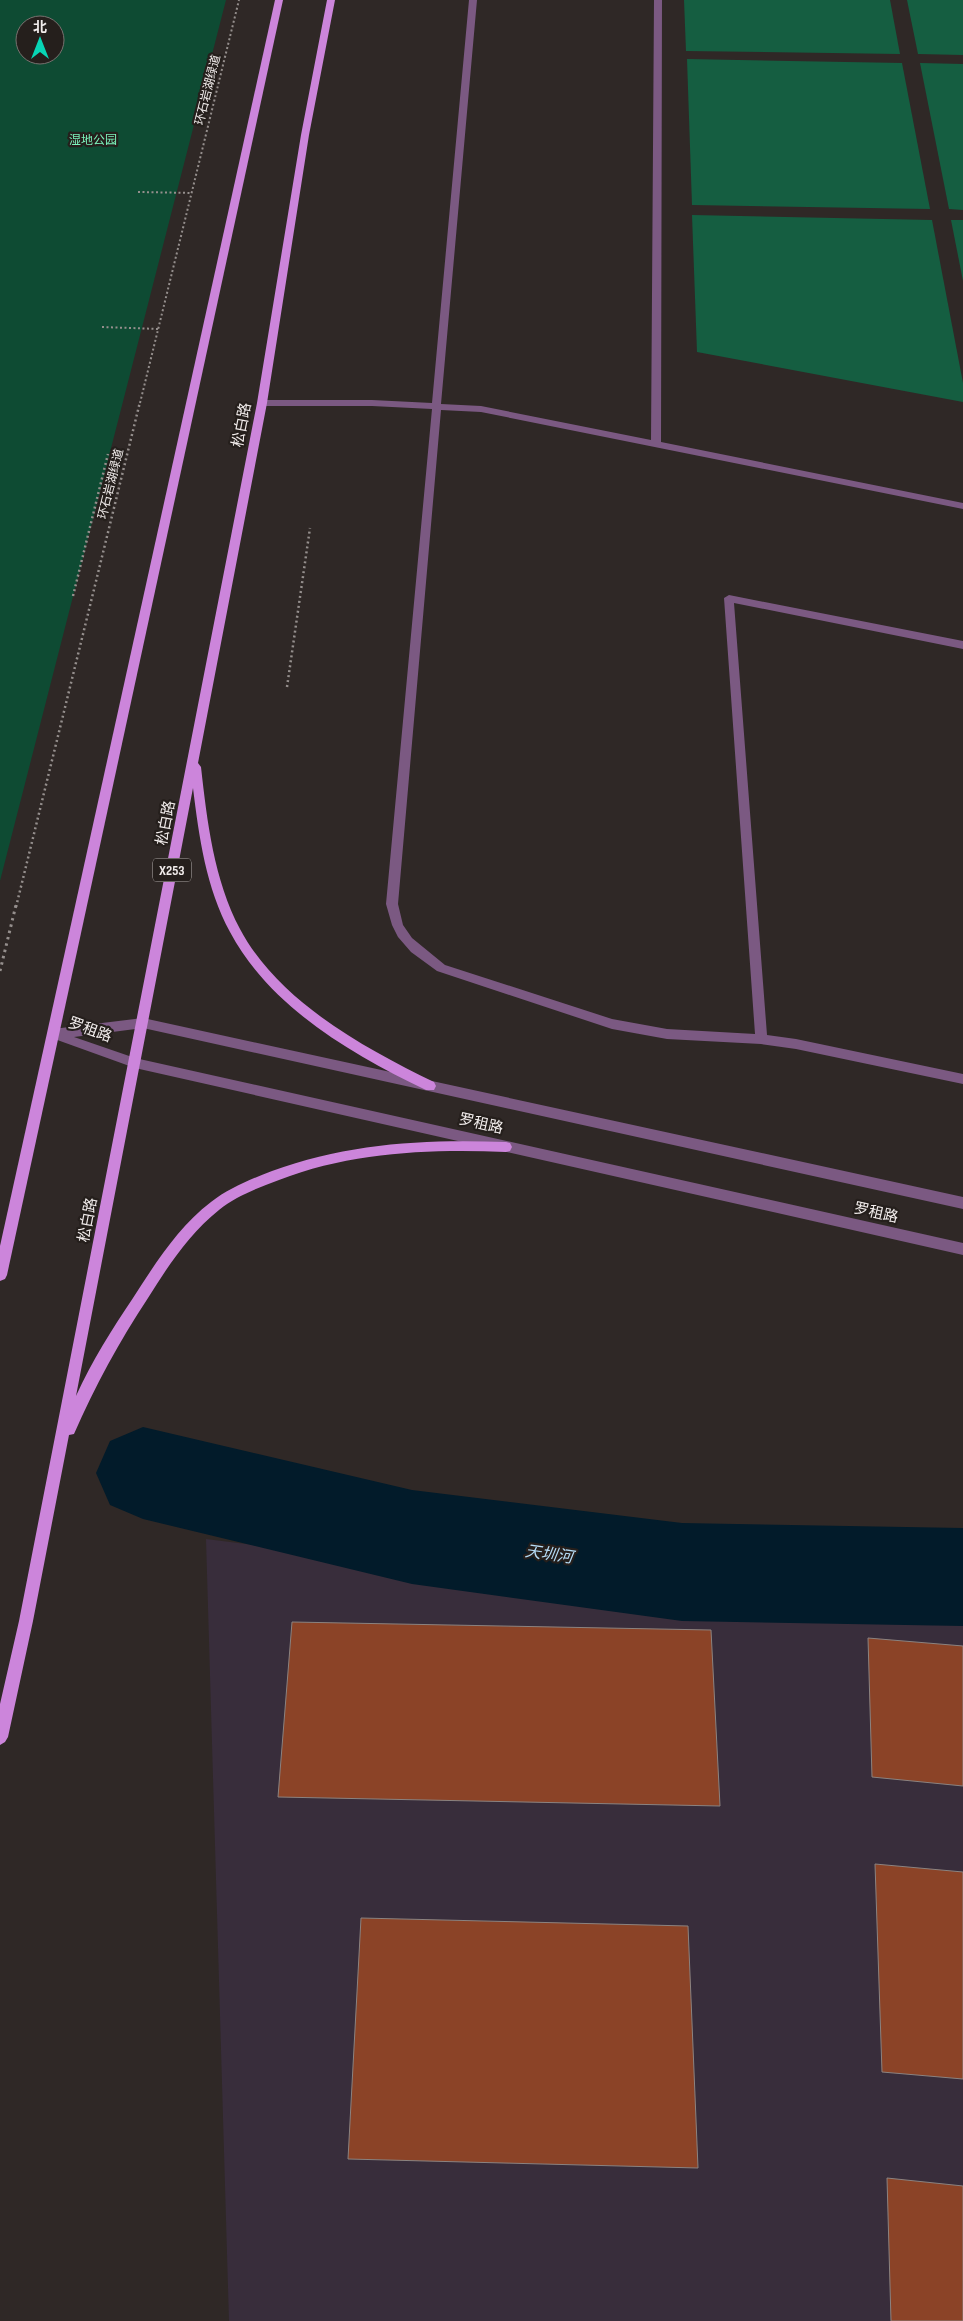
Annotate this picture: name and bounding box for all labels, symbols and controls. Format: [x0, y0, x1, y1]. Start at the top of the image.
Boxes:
north arrow [15, 15, 65, 65]
text: 北 [33, 19, 47, 36]
street label: 环石岩湖绿道 [192, 53, 224, 127]
park label: 湿地公园 [69, 133, 117, 148]
street label: 松白路 [228, 401, 256, 449]
street label: 环石岩湖绿道 [95, 447, 127, 521]
street label: 松白路 [152, 799, 180, 847]
road number: X253 [153, 858, 191, 882]
street label: 罗租路 [66, 1013, 114, 1047]
street label: 罗租路 [457, 1110, 505, 1138]
street label: 松白路 [74, 1196, 102, 1244]
street label: 罗租路 [852, 1199, 900, 1227]
water label: 天圳河 [524, 1542, 577, 1568]

